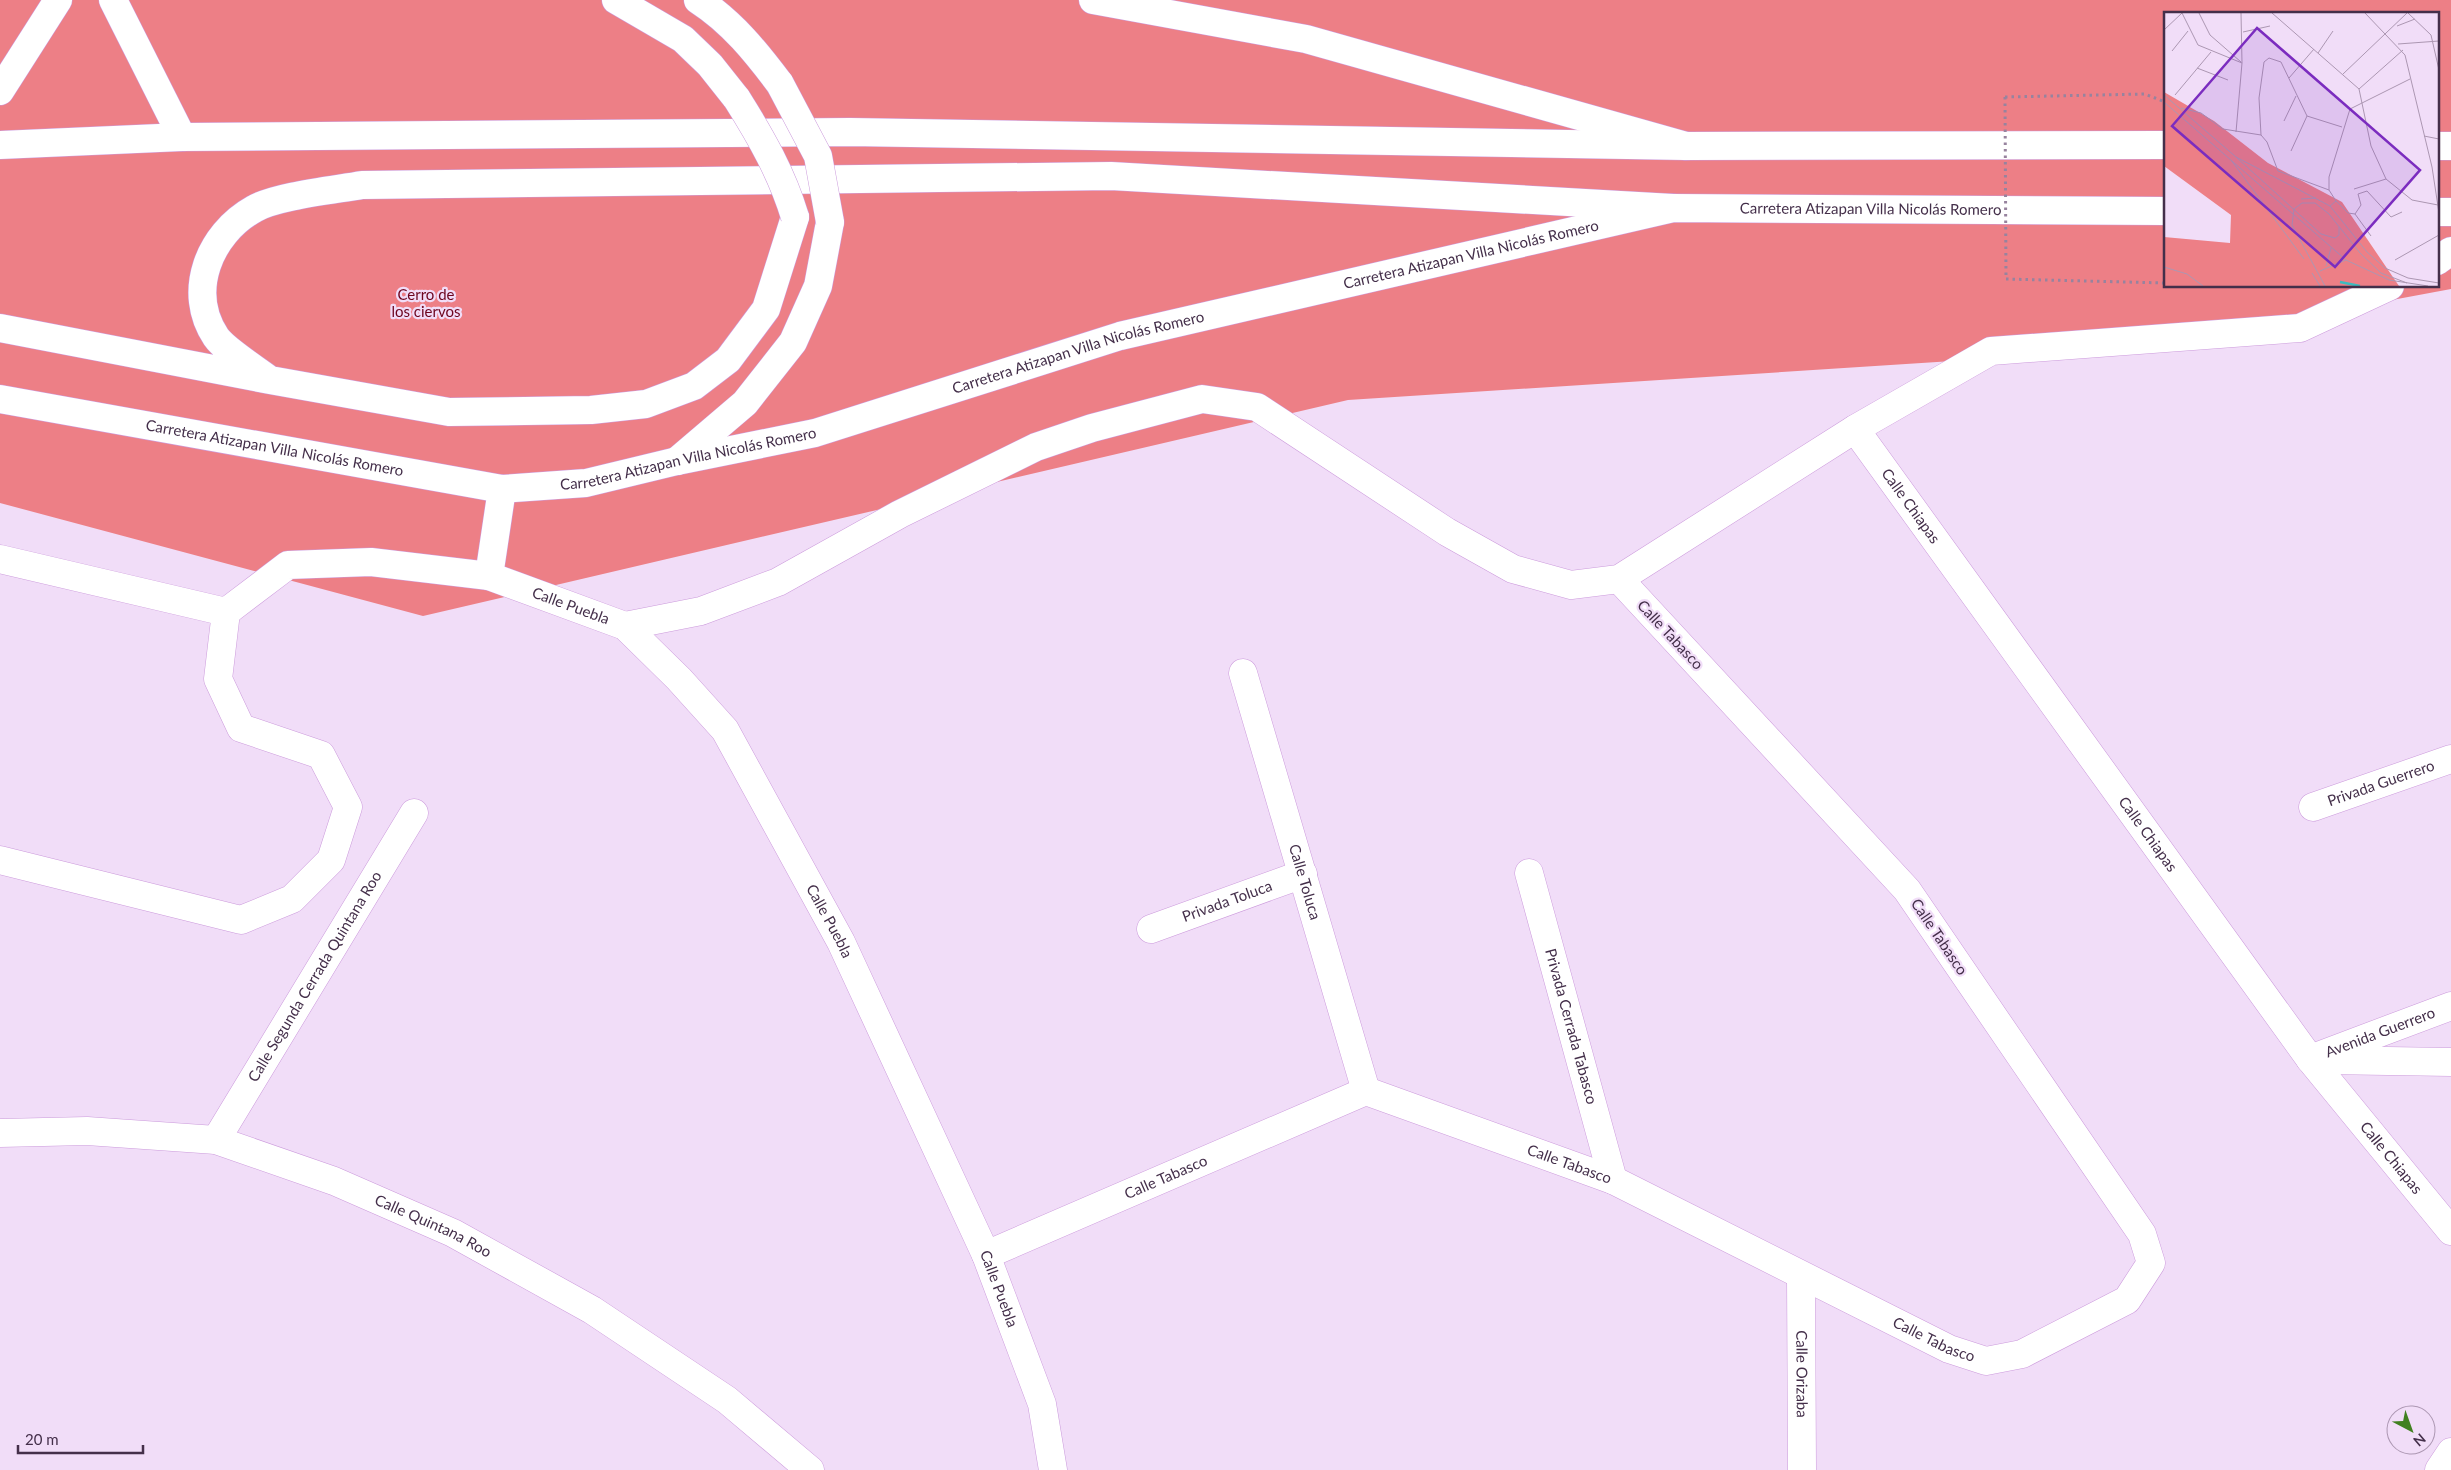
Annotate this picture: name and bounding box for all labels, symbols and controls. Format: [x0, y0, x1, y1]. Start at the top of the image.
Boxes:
inset map [2164, 12, 2438, 288]
street label: Carretera Atizapan Villa Nicolás Romero [1740, 198, 2002, 218]
street label: Carretera Atizapan Villa Nicolás Romero [1341, 216, 1600, 292]
park label: Cerro de los ciervos [391, 285, 461, 320]
street label: Carretera Atizapan Villa Nicolás Romero [950, 307, 1206, 397]
street label: Carretera Atizapan Villa Nicolás Romero [144, 415, 405, 479]
street label: Carretera Atizapan Villa Nicolás Romero [559, 423, 818, 493]
street label: Calle Chiapas [1878, 464, 1945, 546]
street label: Calle Puebla [530, 583, 612, 628]
street label: Calle Tabasco [1634, 596, 1707, 673]
street label: Privada Guerrero [2325, 755, 2437, 809]
street label: Calle Chiapas [2115, 793, 2182, 875]
street label: Calle Toluca [1286, 842, 1325, 922]
street label: Calle Segunda Cerrada Quintana Roo [243, 867, 385, 1085]
street label: Privada Toluca [1179, 876, 1274, 925]
street label: Calle Puebla [803, 881, 857, 960]
street label: Calle Tabasco [1908, 895, 1972, 978]
street label: Privada Cerrada Tabasco [1542, 946, 1602, 1106]
street label: Avenida Guerrero [2322, 1003, 2437, 1061]
street label: Calle Chiapas [2357, 1117, 2427, 1197]
street label: Calle Tabasco [1525, 1140, 1614, 1187]
street label: Calle Tabasco [1121, 1151, 1210, 1202]
street label: Calle Quintana Roo [372, 1190, 495, 1261]
street label: Calle Puebla [977, 1247, 1022, 1330]
street label: Calle Tabasco [1890, 1312, 1977, 1365]
street label: Calle Orizaba [1793, 1330, 1812, 1418]
north arrow [2386, 1405, 2436, 1455]
scale bar [18, 1422, 142, 1454]
text: 20 m [25, 1430, 59, 1448]
text: N [2410, 1430, 2430, 1450]

